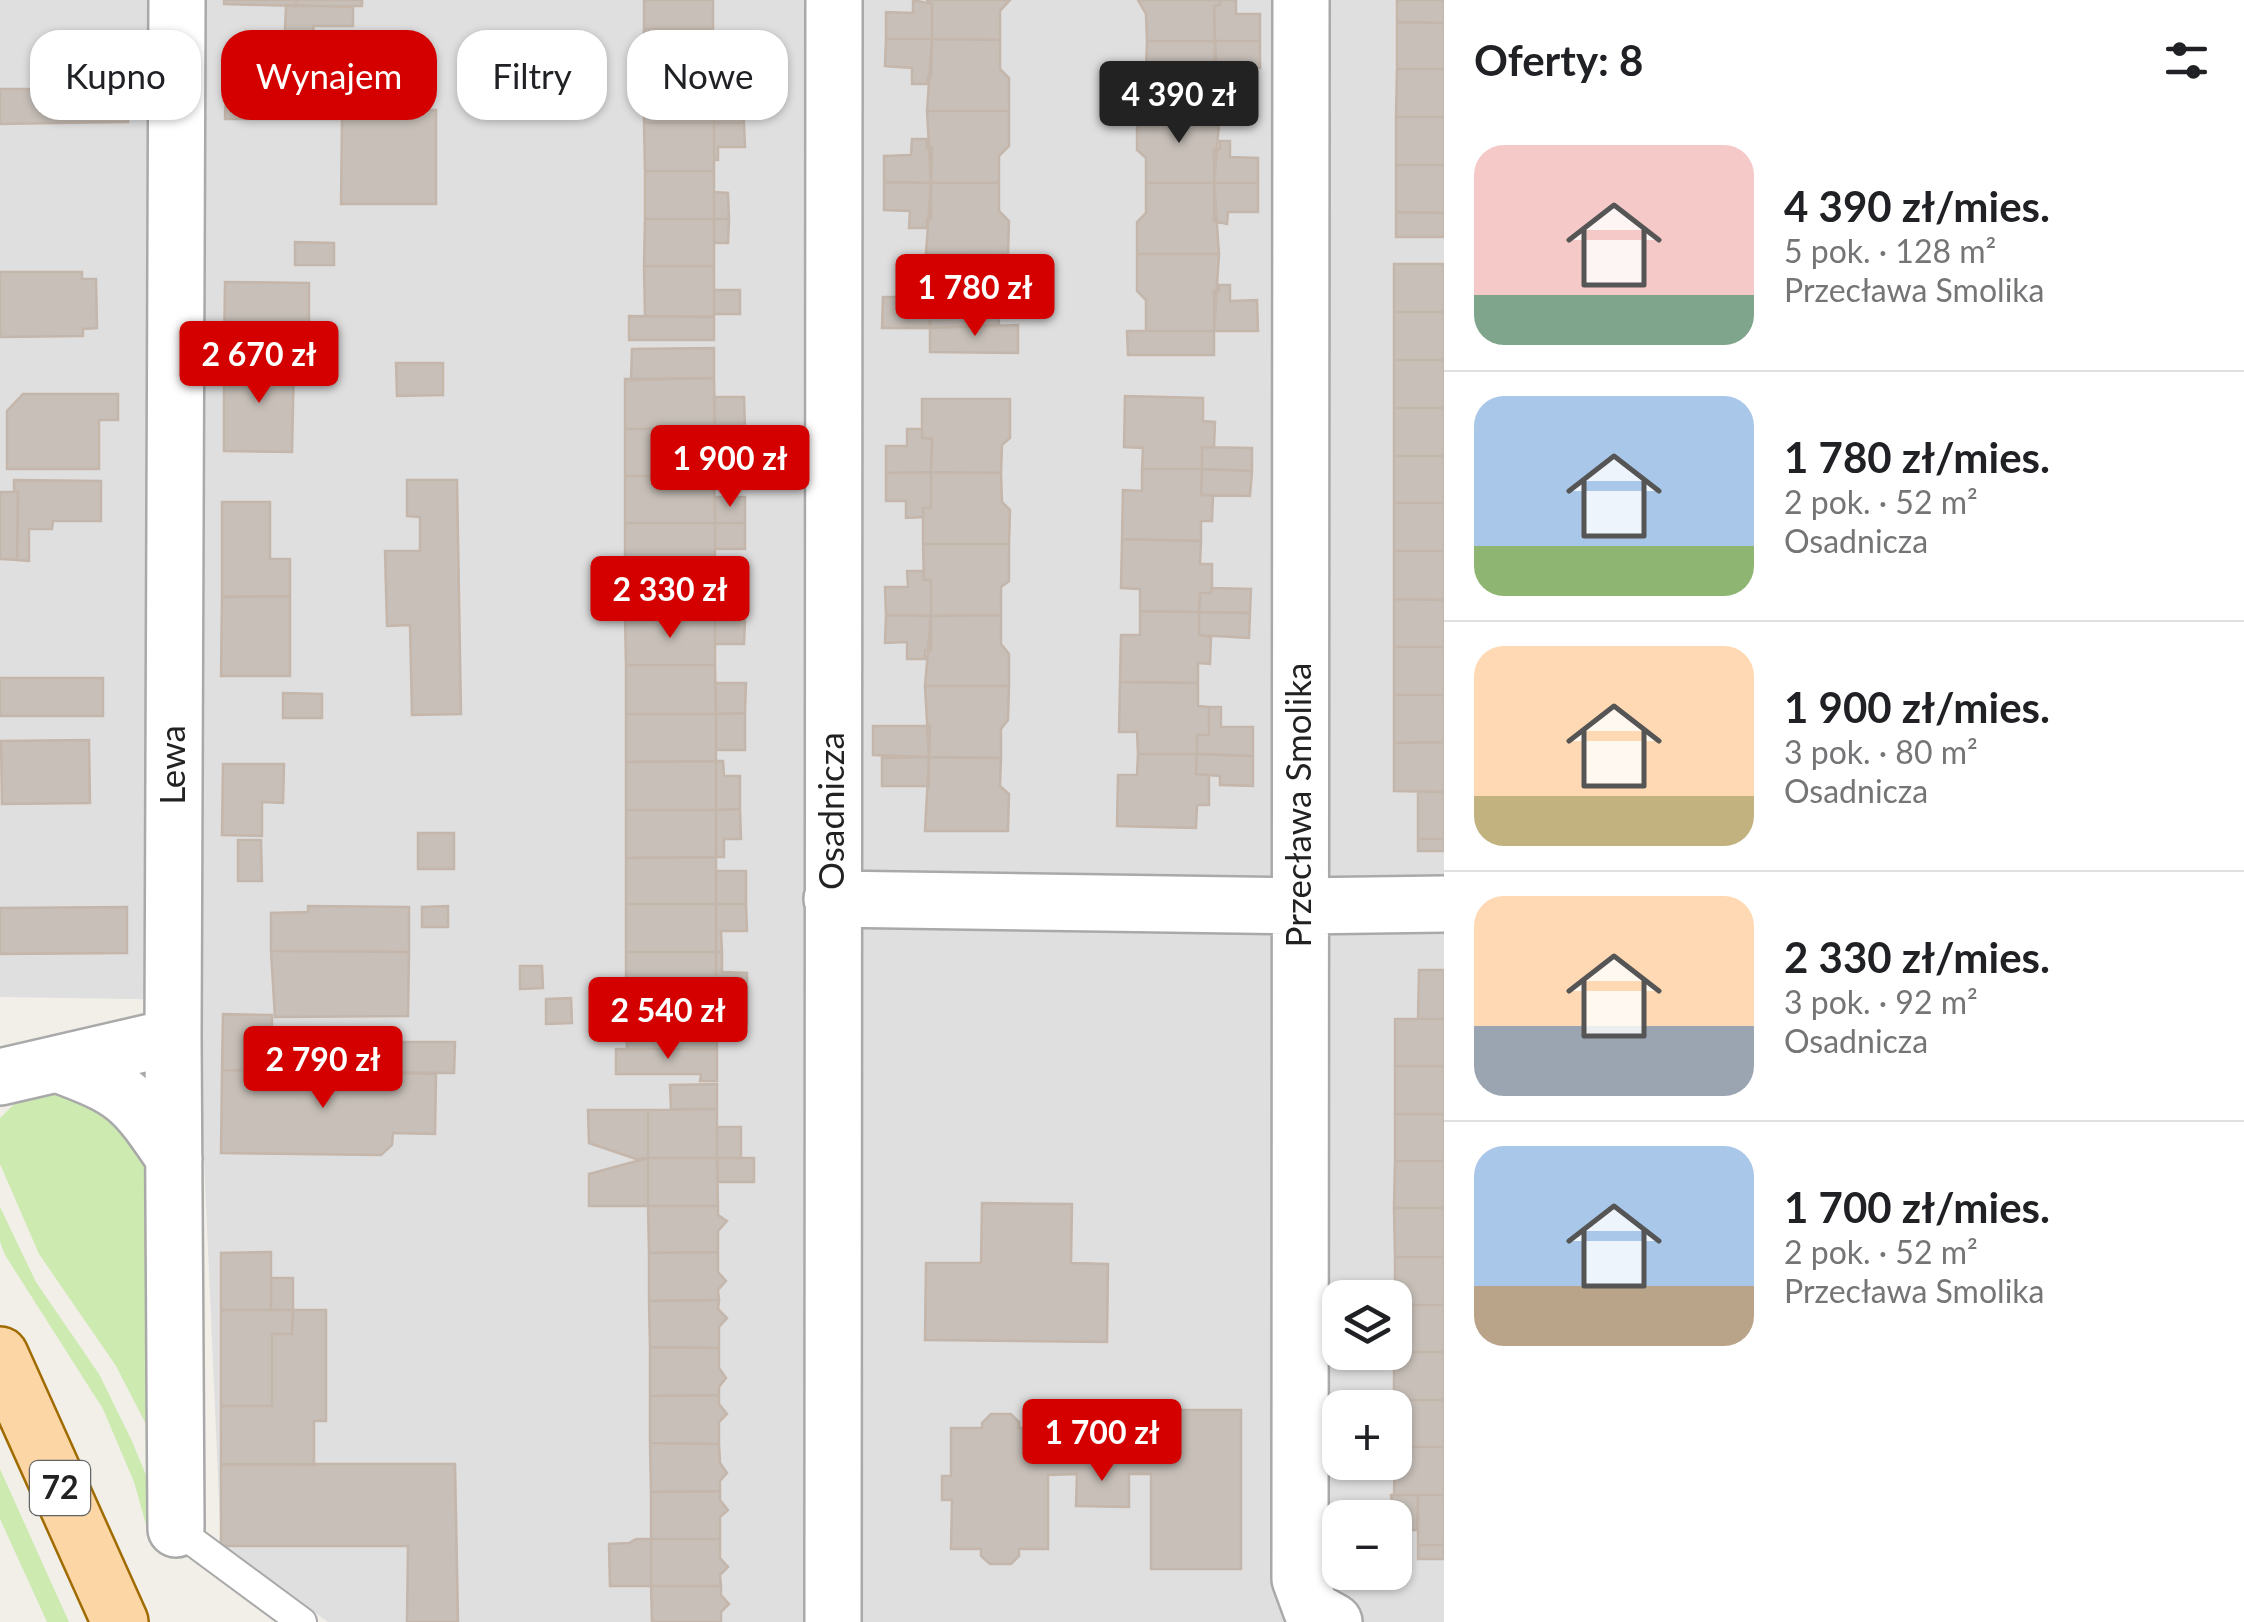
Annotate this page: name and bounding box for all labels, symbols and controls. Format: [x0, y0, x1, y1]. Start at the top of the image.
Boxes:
chip: Kupno [30, 30, 201, 120]
chip: Wynajem [221, 30, 437, 120]
chip: Filtry [457, 30, 607, 120]
chip: Nowe [627, 30, 788, 120]
icon: filters [2159, 33, 2214, 88]
text: Oferty: 8 [1474, 35, 1643, 85]
pin: 4 390 zł [1076, 61, 1282, 146]
text: 4 390 zł [1121, 74, 1237, 113]
text: 4 390 zł/mies. [1784, 181, 2050, 231]
icon: home [1554, 185, 1674, 305]
text: 5 pok. · 128 m² [1784, 231, 1996, 270]
pin: 1 780 zł [872, 254, 1078, 339]
text: 1 780 zł [917, 267, 1033, 306]
text: Przecława Smolika [1784, 270, 2044, 309]
pin: 2 670 zł [156, 321, 362, 406]
text: 2 670 zł [201, 334, 317, 373]
pin: 1 900 zł [627, 425, 833, 510]
text: 1 780 zł/mies. [1784, 432, 2050, 482]
icon: home [1554, 436, 1674, 556]
text: 1 900 zł [672, 438, 788, 477]
text: 2 pok. · 52 m² [1784, 482, 1978, 521]
text: Osadnicza [1784, 521, 1928, 560]
pin: 2 330 zł [567, 556, 773, 641]
text: 2 330 zł [612, 569, 728, 608]
street label: Przecława Smolika [1276, 663, 1318, 947]
text: 1 900 zł/mies. [1784, 682, 2050, 732]
icon: home [1554, 686, 1674, 806]
street label: Lewa [150, 725, 192, 805]
street label: Osadnicza [809, 732, 851, 890]
text: 3 pok. · 80 m² [1784, 732, 1978, 771]
text: Osadnicza [1784, 771, 1928, 810]
text: 2 330 zł/mies. [1784, 932, 2050, 982]
icon: home [1554, 936, 1674, 1056]
pin: 2 540 zł [565, 977, 771, 1062]
text: 3 pok. · 92 m² [1784, 982, 1978, 1021]
text: 2 540 zł [610, 990, 726, 1029]
text: Osadnicza [1784, 1021, 1928, 1060]
pin: 2 790 zł [220, 1026, 426, 1111]
text: 2 790 zł [265, 1039, 381, 1078]
text: 1 700 zł/mies. [1784, 1182, 2050, 1232]
icon: home [1554, 1186, 1674, 1306]
text: 2 pok. · 52 m² [1784, 1232, 1978, 1271]
text: Przecława Smolika [1784, 1271, 2044, 1310]
map controls [1322, 1280, 1412, 1590]
button: layers [1322, 1280, 1412, 1370]
button: + [1322, 1390, 1412, 1480]
pin: 1 700 zł [999, 1399, 1205, 1484]
text: 1 700 zł [1044, 1412, 1160, 1451]
road number: 72 [30, 1461, 90, 1515]
button: − [1322, 1500, 1412, 1590]

